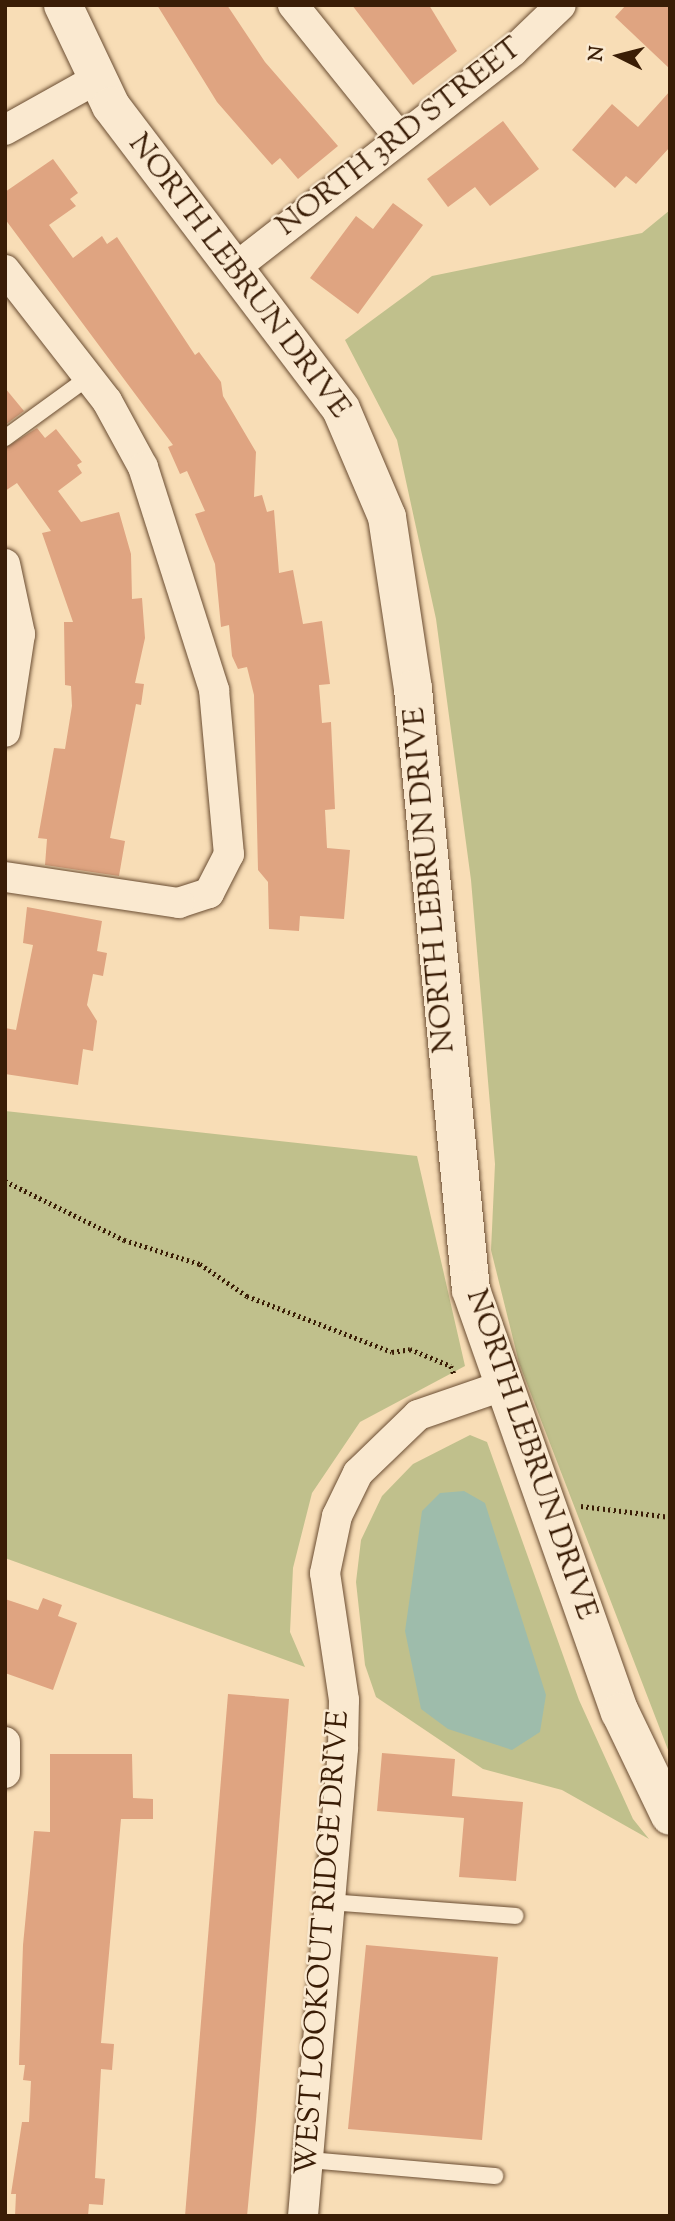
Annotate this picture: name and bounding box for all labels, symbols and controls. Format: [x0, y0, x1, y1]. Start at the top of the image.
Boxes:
north arrow [584, 21, 654, 91]
street label: NORTH 3RD STREET [270, 31, 530, 245]
text: N [583, 45, 612, 63]
street label: NORTH LEBRUN DRIVE [119, 128, 357, 426]
street label: NORTH LEBRUN DRIVE [398, 706, 464, 1054]
street label: NORTH LEBRUN DRIVE [457, 1285, 603, 1625]
street label: WEST LOOKOUT RIDGE DRIVE [290, 1709, 358, 2177]

